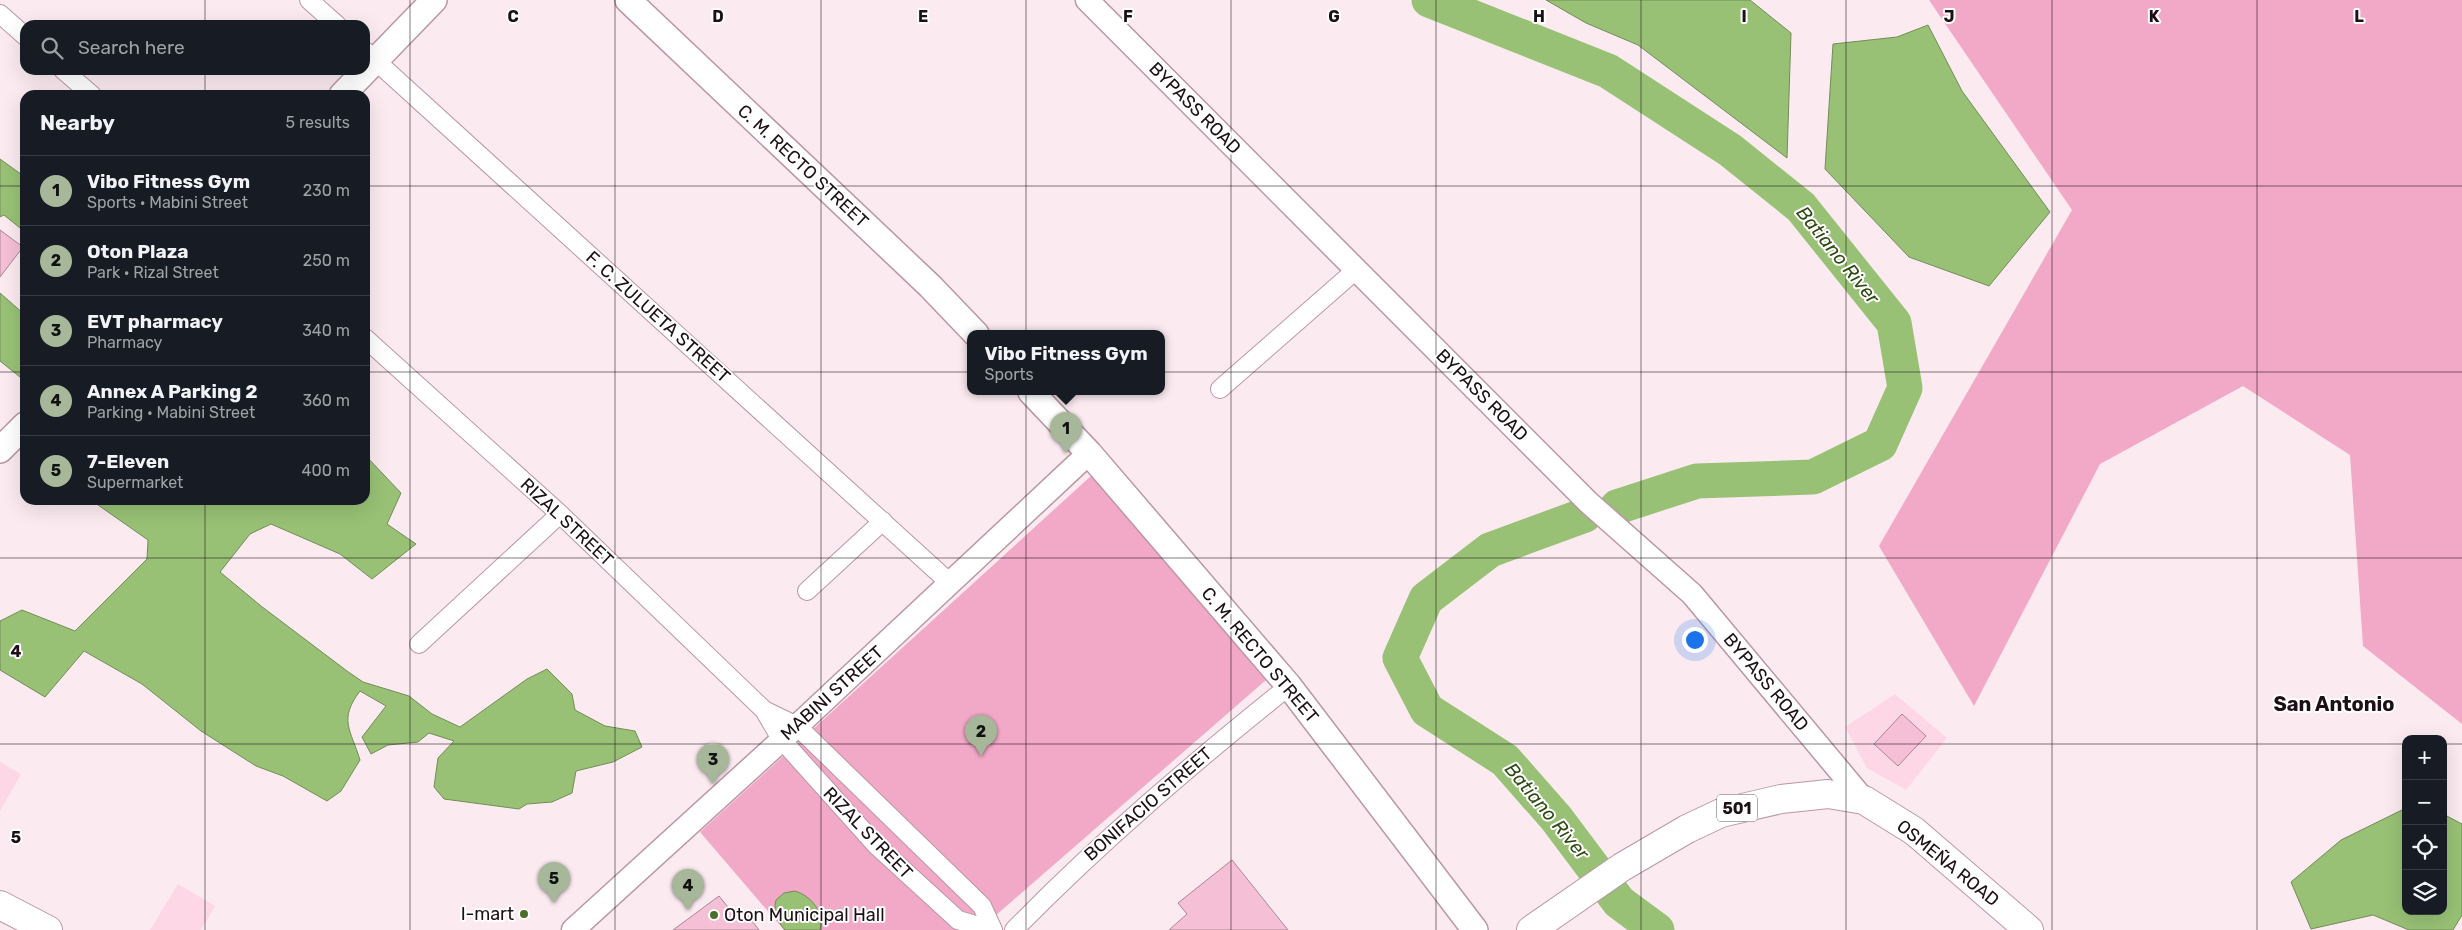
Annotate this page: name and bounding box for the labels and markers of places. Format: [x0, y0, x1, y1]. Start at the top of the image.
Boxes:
pin: 1 [1050, 412, 1082, 453]
pin: 2 [965, 715, 997, 756]
pin: 3 [697, 743, 729, 784]
pin: 5 [538, 862, 570, 903]
pin: 4 [672, 869, 704, 910]
place label: I-mart [461, 903, 514, 925]
place label: Oton Municipal Hall [724, 904, 885, 926]
marker: I-mart [518, 908, 530, 920]
marker: Oton Municipal Hall [708, 909, 720, 921]

